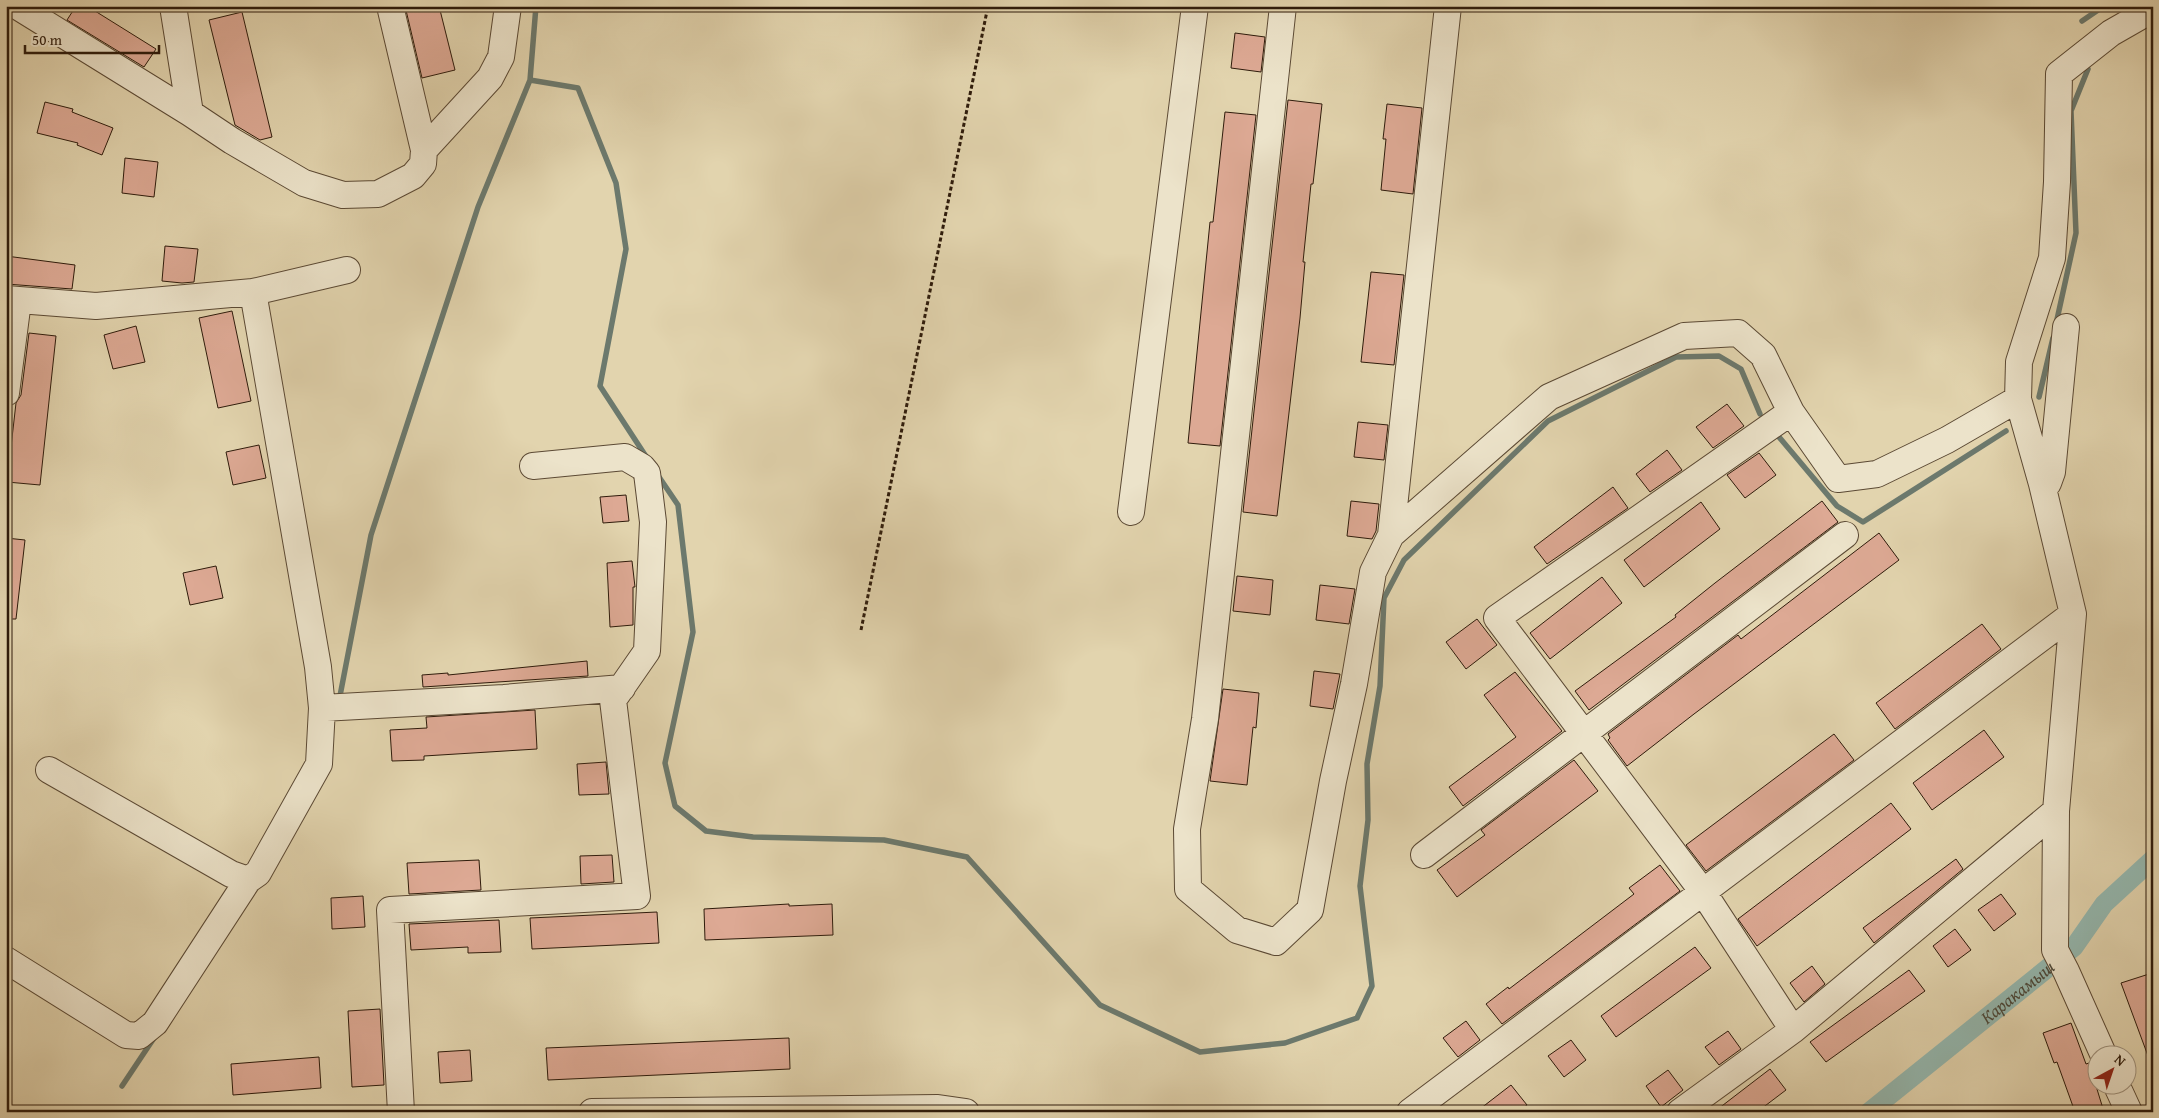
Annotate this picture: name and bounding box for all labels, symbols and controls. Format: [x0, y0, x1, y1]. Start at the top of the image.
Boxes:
scale bar [25, 22, 159, 54]
text: 50 m [32, 29, 63, 50]
water label: Каракамыш [1975, 954, 2060, 1030]
north arrow [2086, 1046, 2136, 1096]
text: N [2110, 1049, 2131, 1071]

